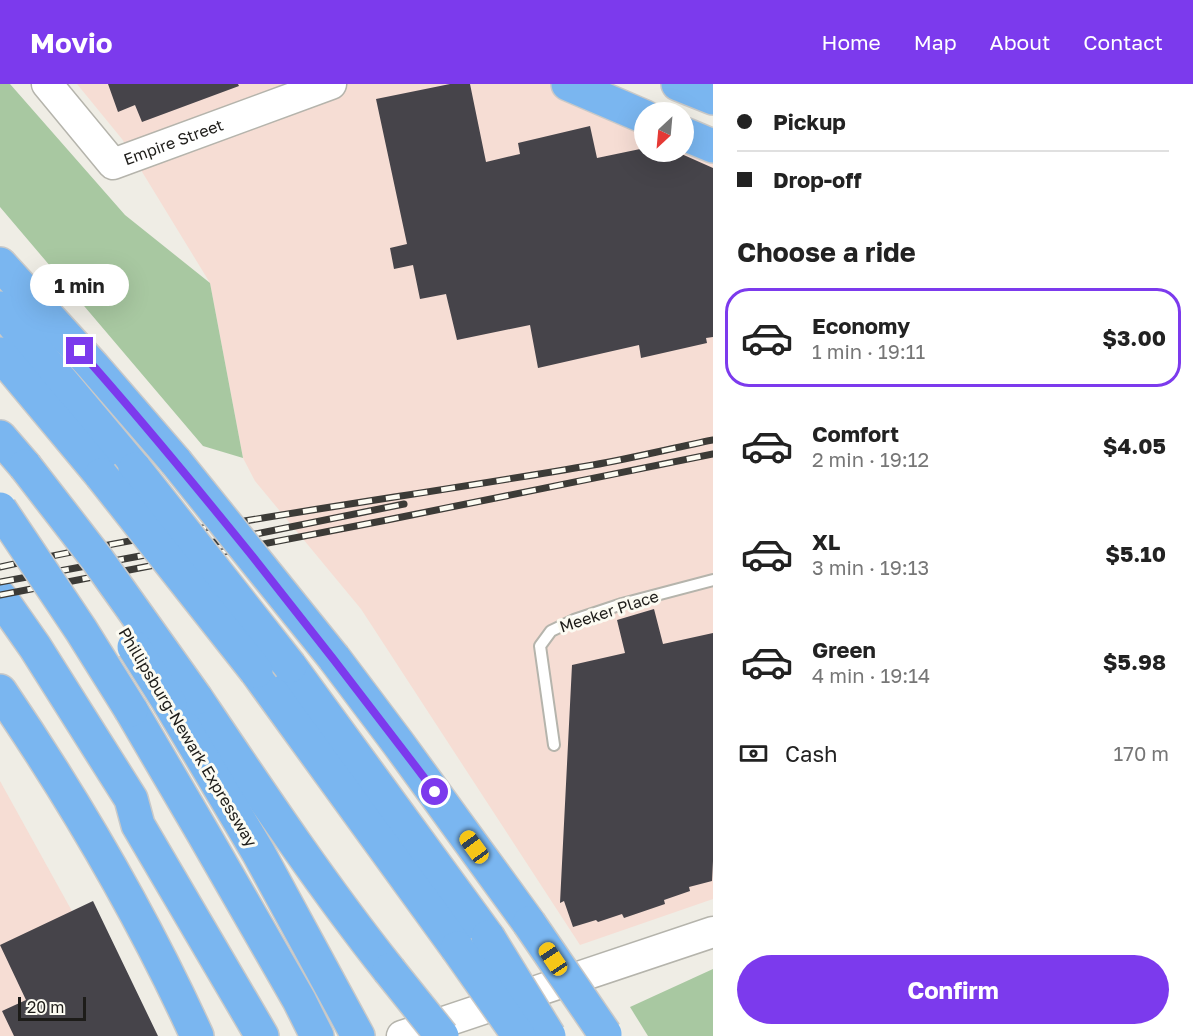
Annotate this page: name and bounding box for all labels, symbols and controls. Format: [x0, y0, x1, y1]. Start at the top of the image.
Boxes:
text: Movio [30, 26, 112, 59]
text: Home [821, 29, 881, 55]
text: Map [914, 29, 957, 55]
text: About [990, 29, 1050, 55]
text: Contact [1083, 29, 1163, 55]
north arrow [634, 102, 694, 162]
map controls [634, 102, 694, 162]
text: Pickup [773, 108, 846, 135]
street label: Empire Street [121, 114, 226, 169]
text: Drop-off [773, 166, 862, 193]
text: Choose a ride [737, 236, 916, 268]
callout: 1 min [31, 264, 130, 306]
text: 1 min [54, 273, 105, 297]
icon: car [740, 311, 794, 365]
text: Economy [812, 312, 910, 339]
text: $3.00 [1102, 324, 1166, 351]
route end [66, 337, 93, 364]
text: 1 min · 19:11 [812, 339, 925, 363]
icon: car [740, 419, 794, 473]
text: Comfort [812, 420, 899, 447]
text: $4.05 [1103, 432, 1166, 459]
text: 2 min · 19:12 [812, 447, 929, 471]
icon: car [740, 527, 794, 581]
text: XL [812, 528, 840, 555]
text: $5.10 [1105, 540, 1166, 567]
text: 3 min · 19:13 [812, 555, 929, 579]
street label: Meeker Place [557, 586, 661, 636]
street label: Phillipsburg-Newark Expressway [114, 624, 262, 850]
icon: car [740, 635, 794, 689]
text: Green [812, 636, 876, 663]
text: $5.98 [1103, 648, 1166, 675]
text: 4 min · 19:14 [812, 663, 930, 687]
icon: cash [737, 737, 770, 770]
text: Cash [785, 740, 838, 767]
text: 170 m [1114, 741, 1169, 765]
route start [421, 778, 448, 805]
car [456, 827, 492, 867]
car [535, 939, 571, 979]
button: Confirm [737, 955, 1169, 1024]
scale bar [18, 994, 86, 1022]
text: 20 m [27, 997, 64, 1017]

